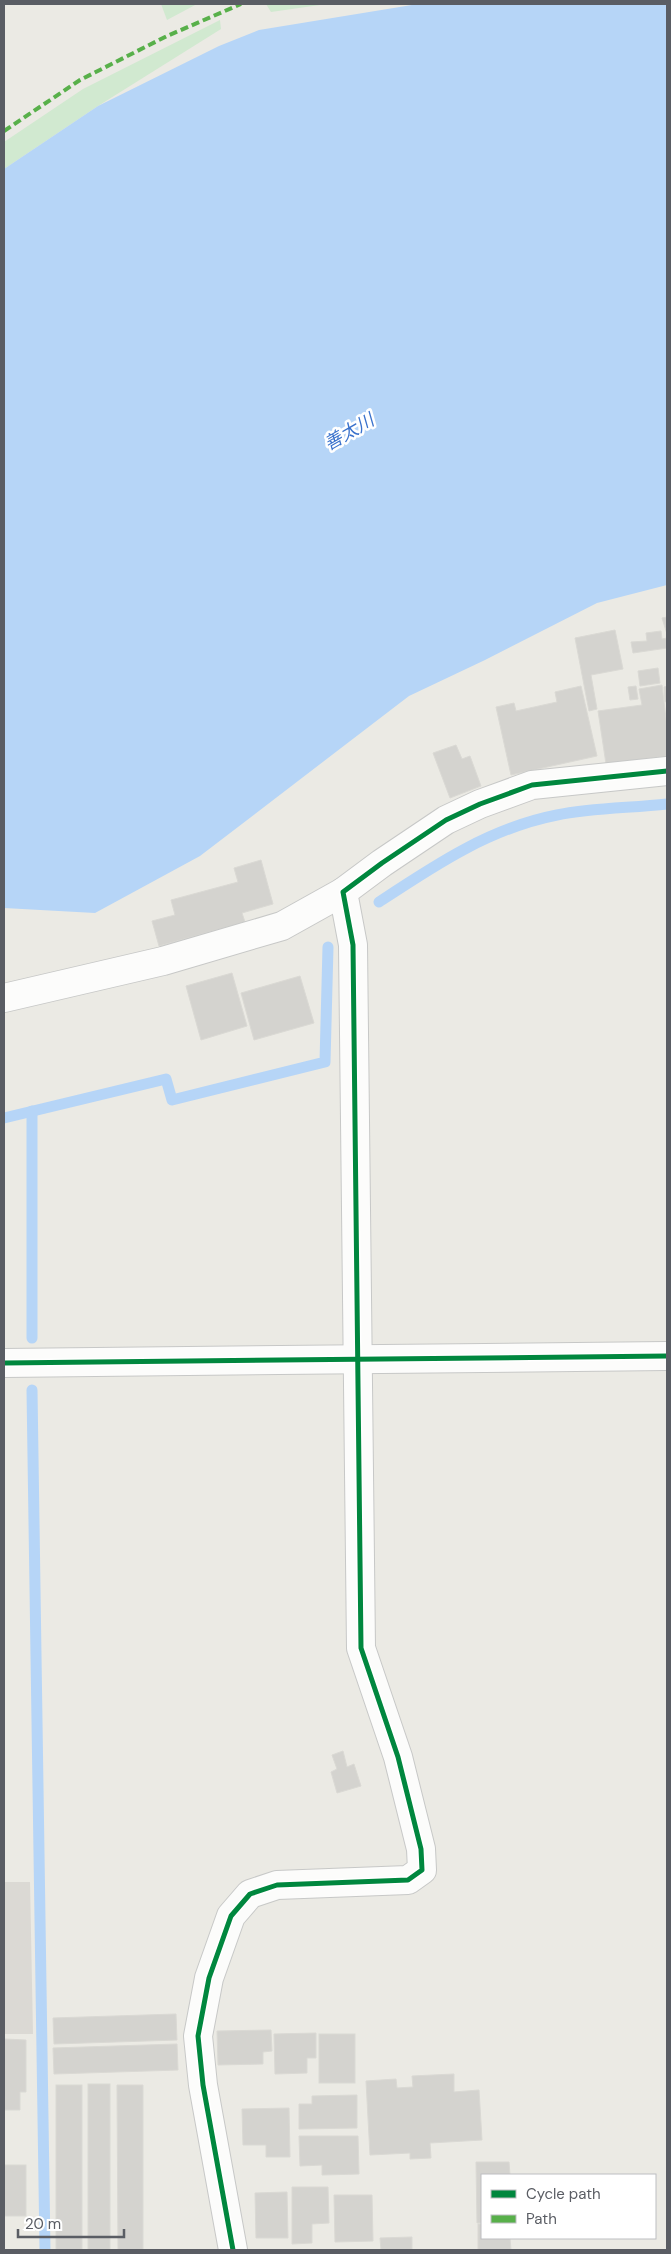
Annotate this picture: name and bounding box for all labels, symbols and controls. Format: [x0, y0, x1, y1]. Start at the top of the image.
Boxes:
water label: 善太川 [320, 407, 380, 456]
legend [481, 2174, 656, 2239]
text: Cycle path [526, 2184, 601, 2204]
scale bar [18, 2206, 124, 2238]
text: Path [526, 2209, 557, 2229]
text: 20 m [25, 2214, 61, 2234]

